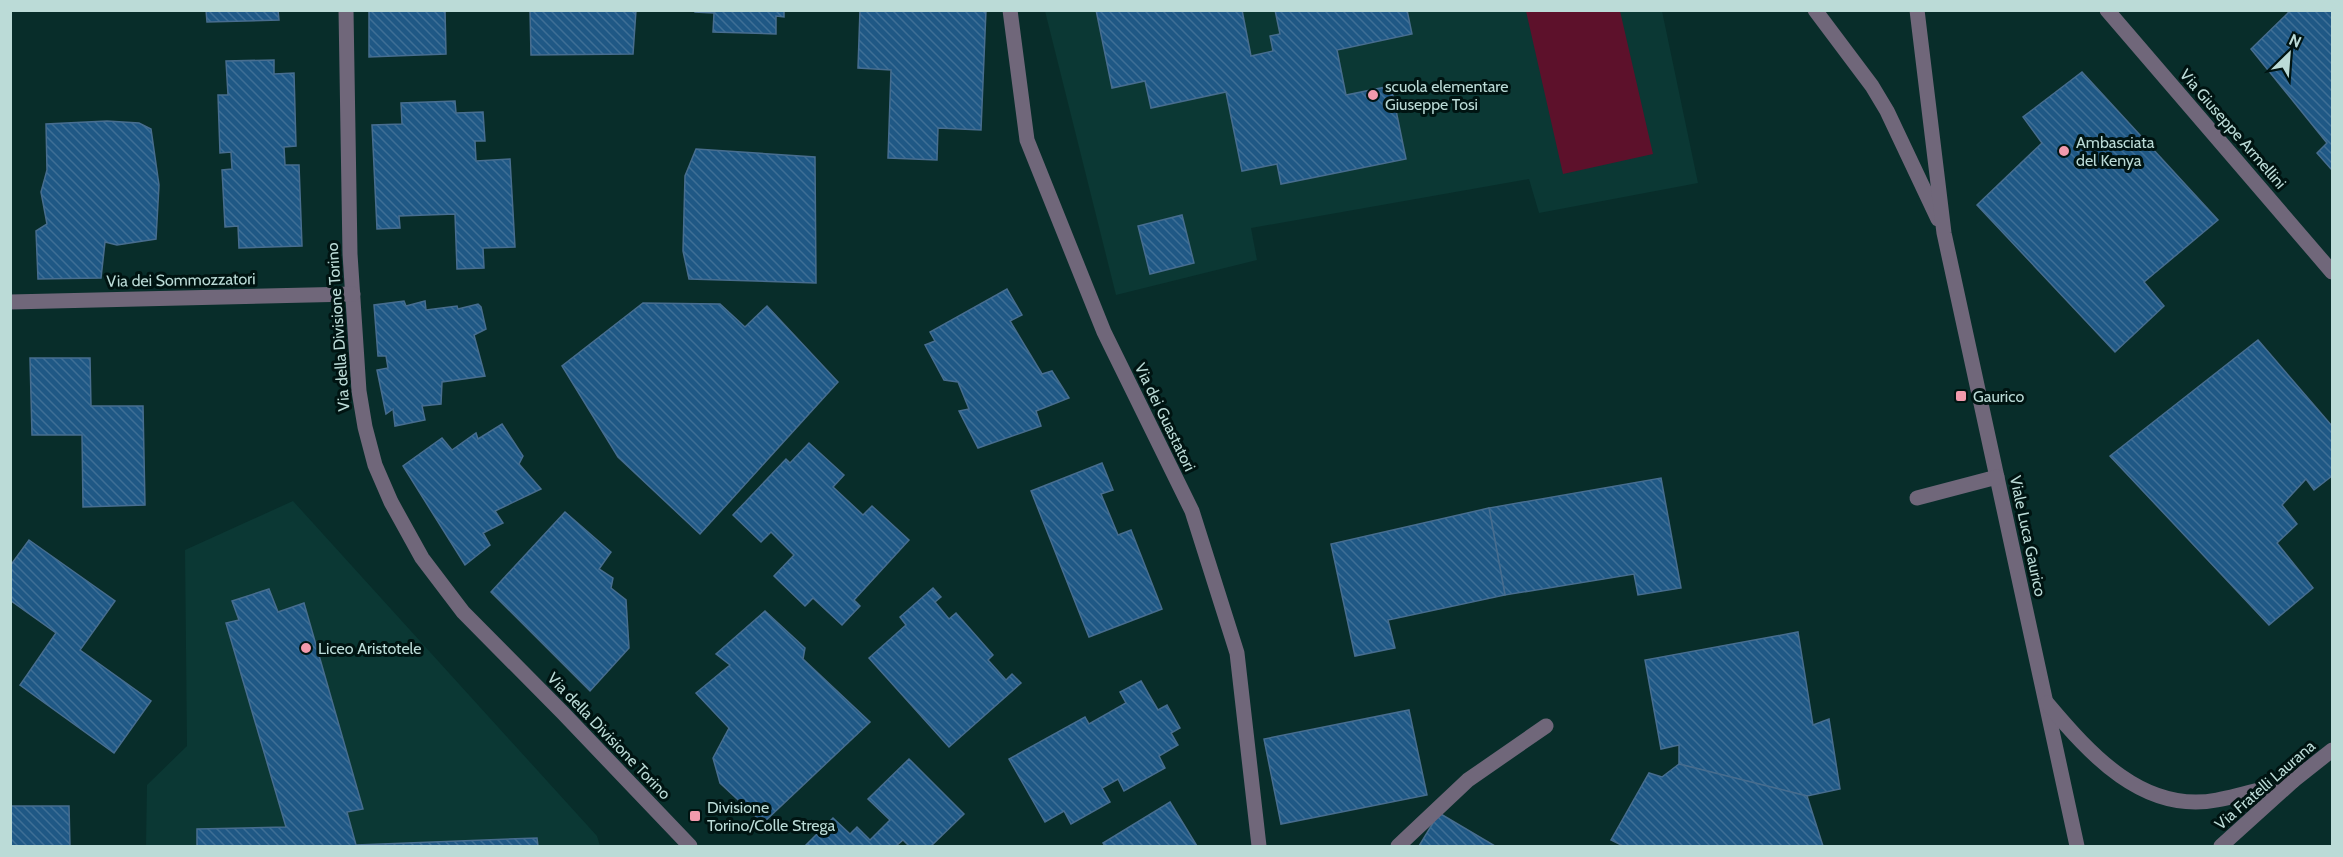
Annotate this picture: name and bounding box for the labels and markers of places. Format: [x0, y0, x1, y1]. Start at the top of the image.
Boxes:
place label: scuola elementare Giuseppe Tosi [1385, 77, 1508, 114]
marker: scuola elementare Giuseppe Tosi [1366, 88, 1380, 102]
place label: Ambasciata del Kenya [2076, 133, 2155, 170]
marker: Ambasciata del Kenya [2057, 144, 2071, 158]
place label: Gaurico [1973, 387, 2024, 406]
marker: Gaurico [1954, 389, 1968, 403]
place label: Liceo Aristotele [318, 639, 422, 658]
marker: Liceo Aristotele [299, 641, 313, 655]
place label: Divisione Torino/Colle Strega [707, 798, 835, 835]
marker: Divisione Torino/Colle Strega [688, 809, 702, 823]

